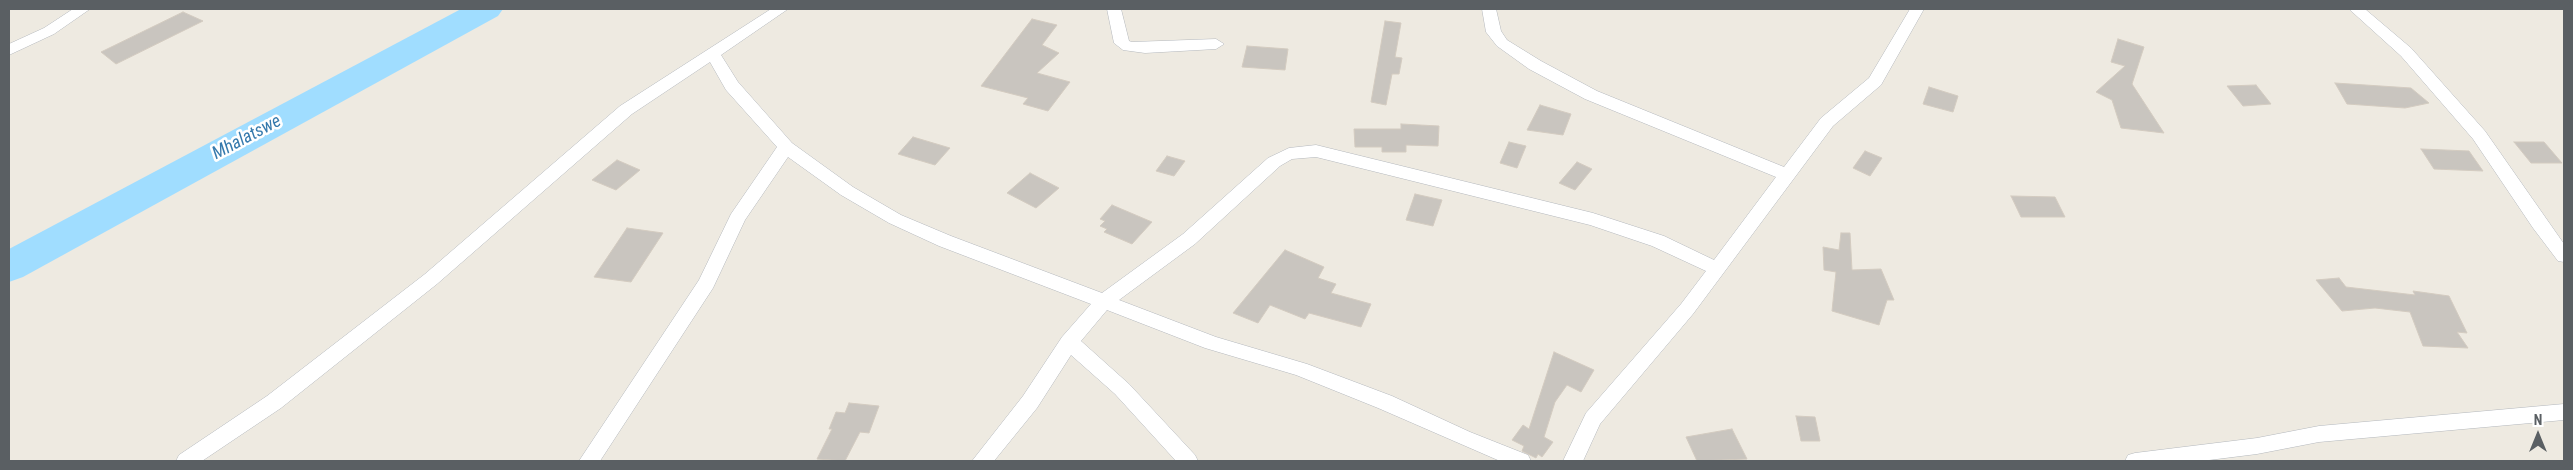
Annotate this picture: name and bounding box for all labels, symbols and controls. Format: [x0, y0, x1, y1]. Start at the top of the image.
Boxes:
water label: Mhalatswe [209, 111, 285, 165]
north arrow [2513, 410, 2563, 460]
text: N [2534, 412, 2542, 428]

